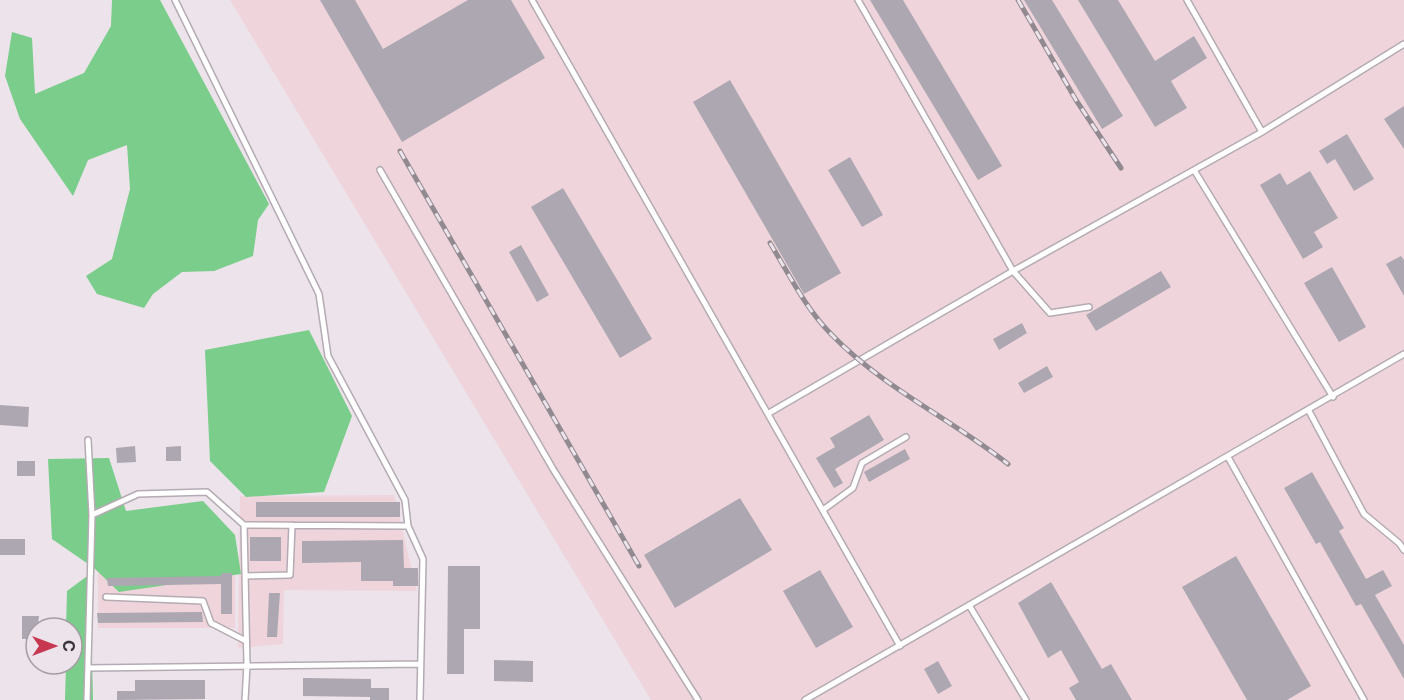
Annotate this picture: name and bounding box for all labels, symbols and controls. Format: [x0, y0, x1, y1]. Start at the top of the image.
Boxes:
north arrow [24, 616, 84, 676]
text: С [59, 640, 79, 652]

